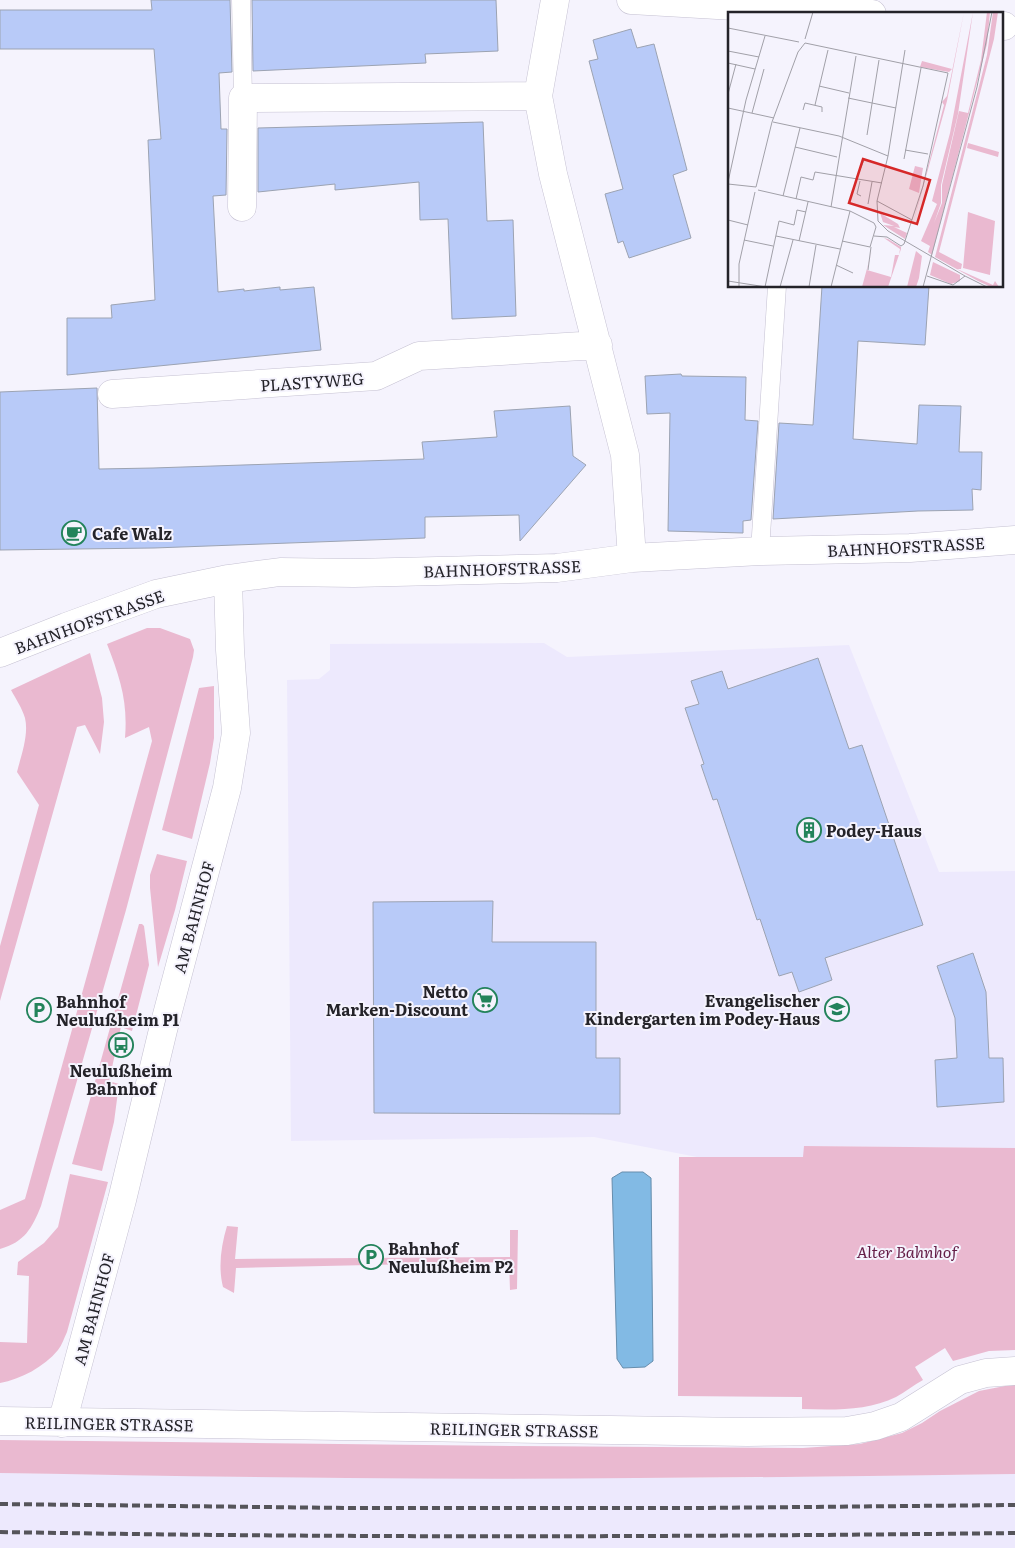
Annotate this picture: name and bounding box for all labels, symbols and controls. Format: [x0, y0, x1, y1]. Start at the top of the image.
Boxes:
inset map [728, 12, 1002, 288]
street label: PLASTYWEG [259, 365, 365, 397]
cafe icon: Cafe Walz [61, 520, 87, 546]
place label: Cafe Walz [92, 521, 173, 545]
street label: BAHNHOFSTRASSE [827, 530, 985, 562]
street label: BAHNHOFSTRASSE [423, 553, 581, 583]
street label: BAHNHOFSTRASSE [11, 583, 167, 659]
building icon: Podey-Haus [796, 817, 822, 843]
place label: Podey-Haus [826, 818, 922, 842]
street label: AM BAHNHOF [166, 858, 220, 976]
place label: Netto Marken-Discount [326, 979, 468, 1021]
supermarket icon: Netto Marken-Discount [472, 987, 498, 1013]
place label: Evangelischer Kindergarten im Podey-Haus [584, 988, 820, 1030]
place label: Bahnhof Neulußheim P1 [56, 989, 180, 1031]
school or university icon: Evangelischer Kindergarten im Podey-Haus [824, 996, 850, 1022]
parking icon: Bahnhof Neulußheim P1 [26, 997, 52, 1023]
bus stop icon: Neulußheim Bahnhof [108, 1032, 134, 1058]
place label: Neulußheim Bahnhof [70, 1058, 173, 1100]
place label: Bahnhof Neulußheim P2 [388, 1236, 514, 1278]
park label: Alter Bahnhof [856, 1239, 959, 1263]
parking icon: Bahnhof Neulußheim P2 [358, 1244, 384, 1270]
street label: AM BAHNHOF [66, 1250, 120, 1368]
street label: REILINGER STRASSE [24, 1410, 194, 1436]
street label: REILINGER STRASSE [429, 1416, 599, 1442]

